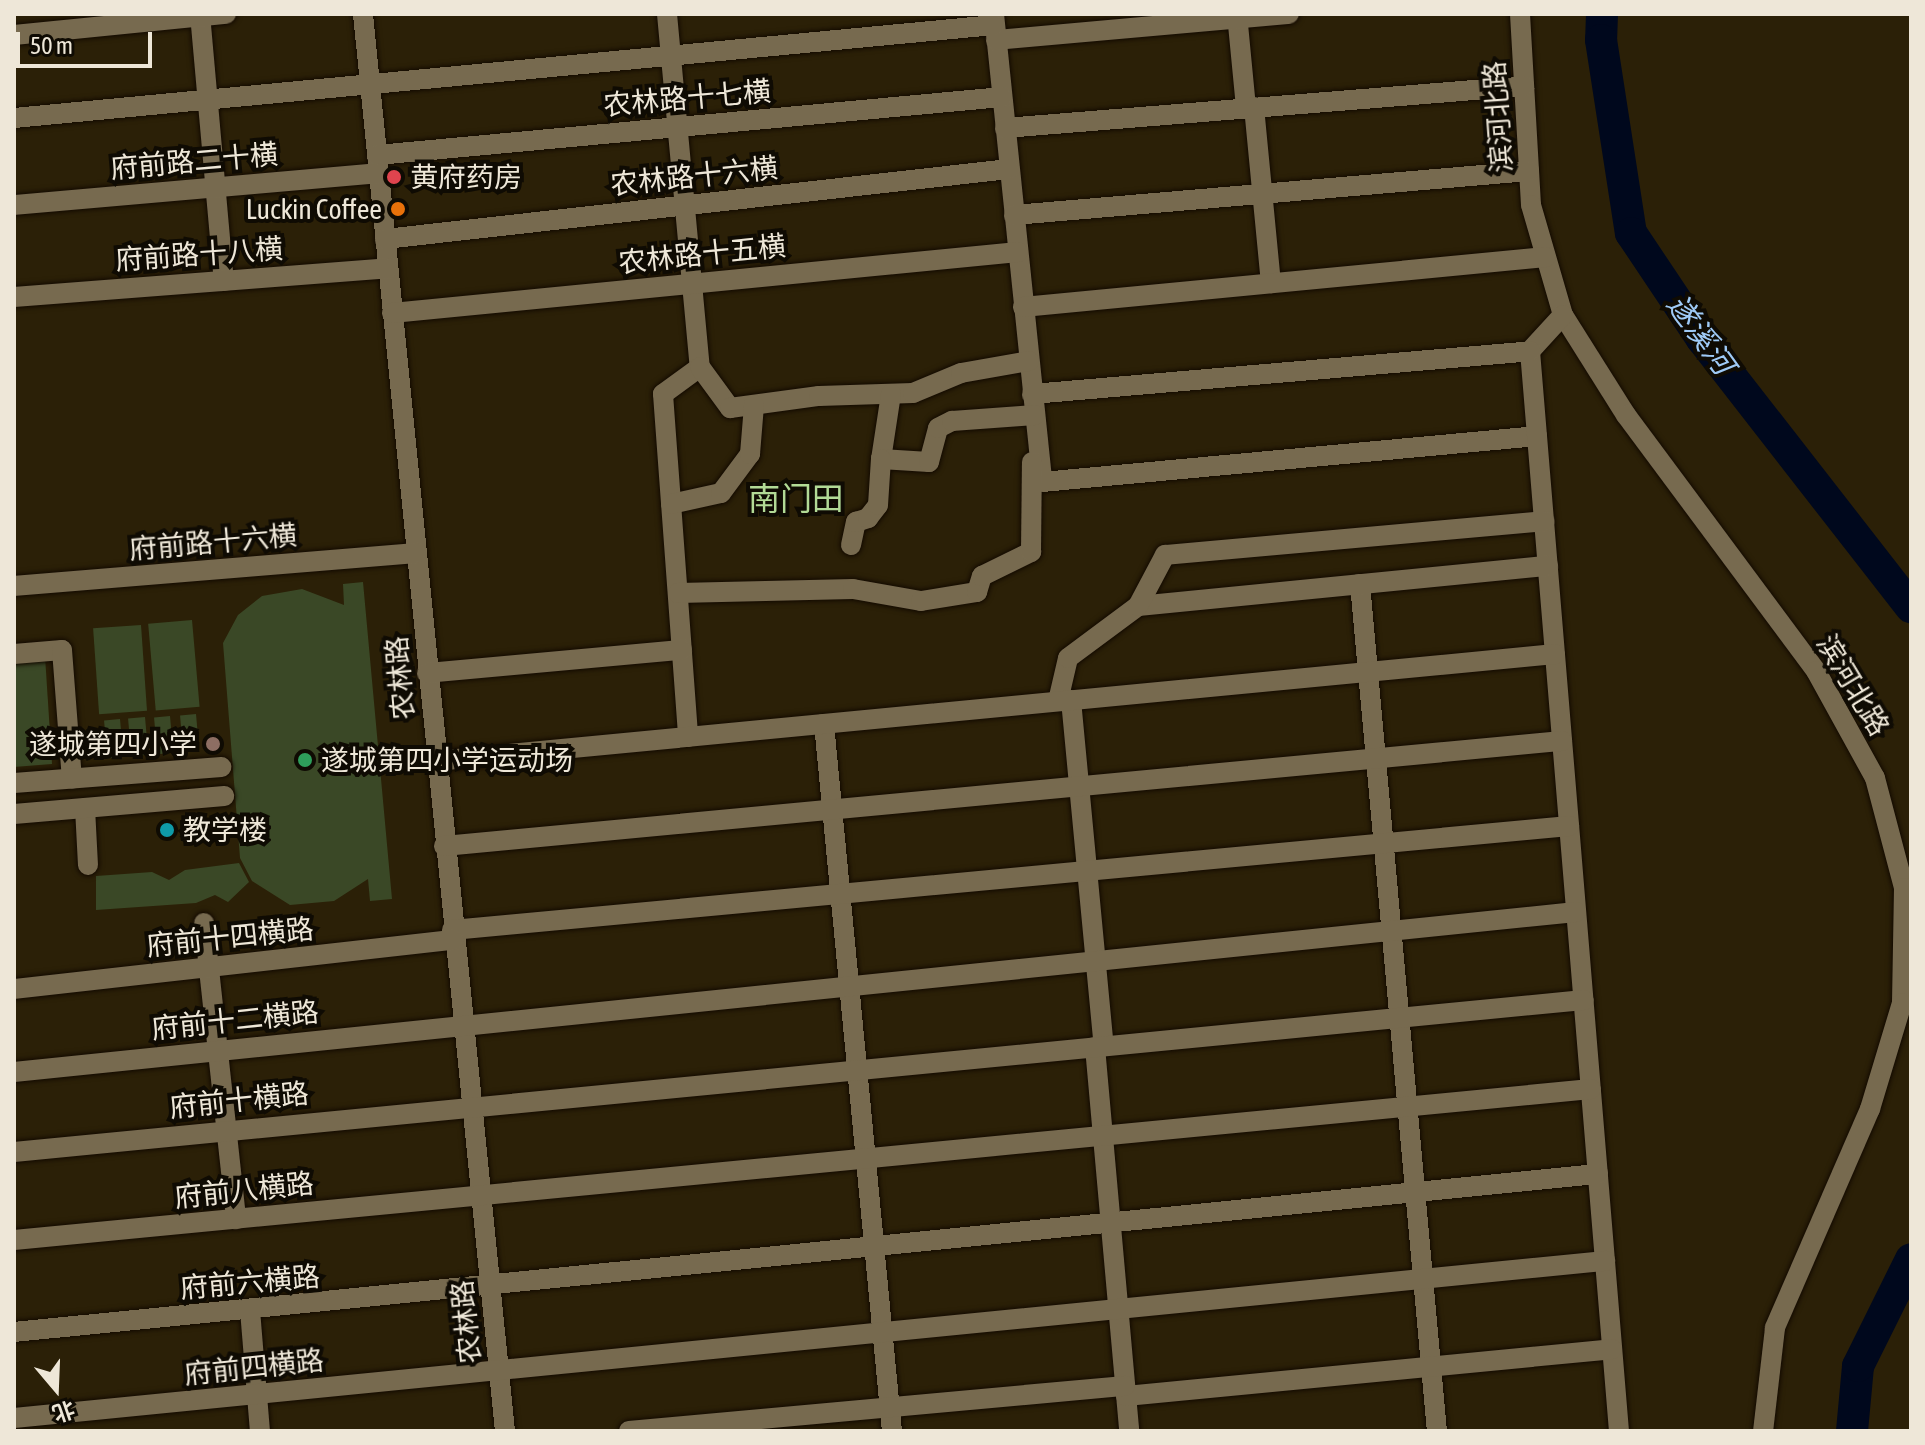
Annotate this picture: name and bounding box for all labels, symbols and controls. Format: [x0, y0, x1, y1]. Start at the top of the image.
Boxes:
scale bar [20, 16, 156, 66]
text: 50 m [30, 32, 73, 59]
street label: 滨河北路 [1477, 60, 1519, 174]
street label: 农林路十七横 [602, 74, 772, 122]
street label: 府前路二十横 [109, 137, 279, 185]
street label: 农林路十六横 [609, 151, 779, 201]
place label: 黄府药房 [410, 160, 522, 194]
marker: 黄府药房 [385, 168, 403, 186]
place label: Luckin Coffee [246, 192, 382, 226]
marker: Luckin Coffee [389, 200, 407, 218]
street label: 农林路十五横 [617, 229, 787, 279]
street label: 府前路十八横 [114, 231, 284, 277]
water label: 遂溪河 [1660, 287, 1742, 381]
district label: 南门田 [748, 480, 844, 518]
street label: 府前路十六横 [128, 518, 298, 566]
street label: 滨河北路 [1810, 628, 1896, 742]
street label: 农林路 [380, 635, 420, 721]
place label: 遂城第四小学 [29, 727, 197, 761]
marker: 遂城第四小学 [204, 735, 222, 753]
place label: 遂城第四小学运动场 [321, 743, 573, 777]
marker: 遂城第四小学运动场 [296, 751, 314, 769]
place label: 教学楼 [183, 813, 267, 847]
marker: 教学楼 [158, 821, 176, 839]
street label: 府前十四横路 [145, 912, 315, 962]
street label: 府前十二横路 [150, 995, 320, 1045]
street label: 府前十横路 [168, 1076, 310, 1124]
street label: 府前八横路 [173, 1166, 315, 1214]
street label: 府前六横路 [179, 1259, 321, 1305]
street label: 农林路 [445, 1278, 487, 1366]
street label: 府前四横路 [183, 1343, 325, 1391]
north arrow [16, 1349, 96, 1429]
text: 北 [49, 1396, 78, 1428]

